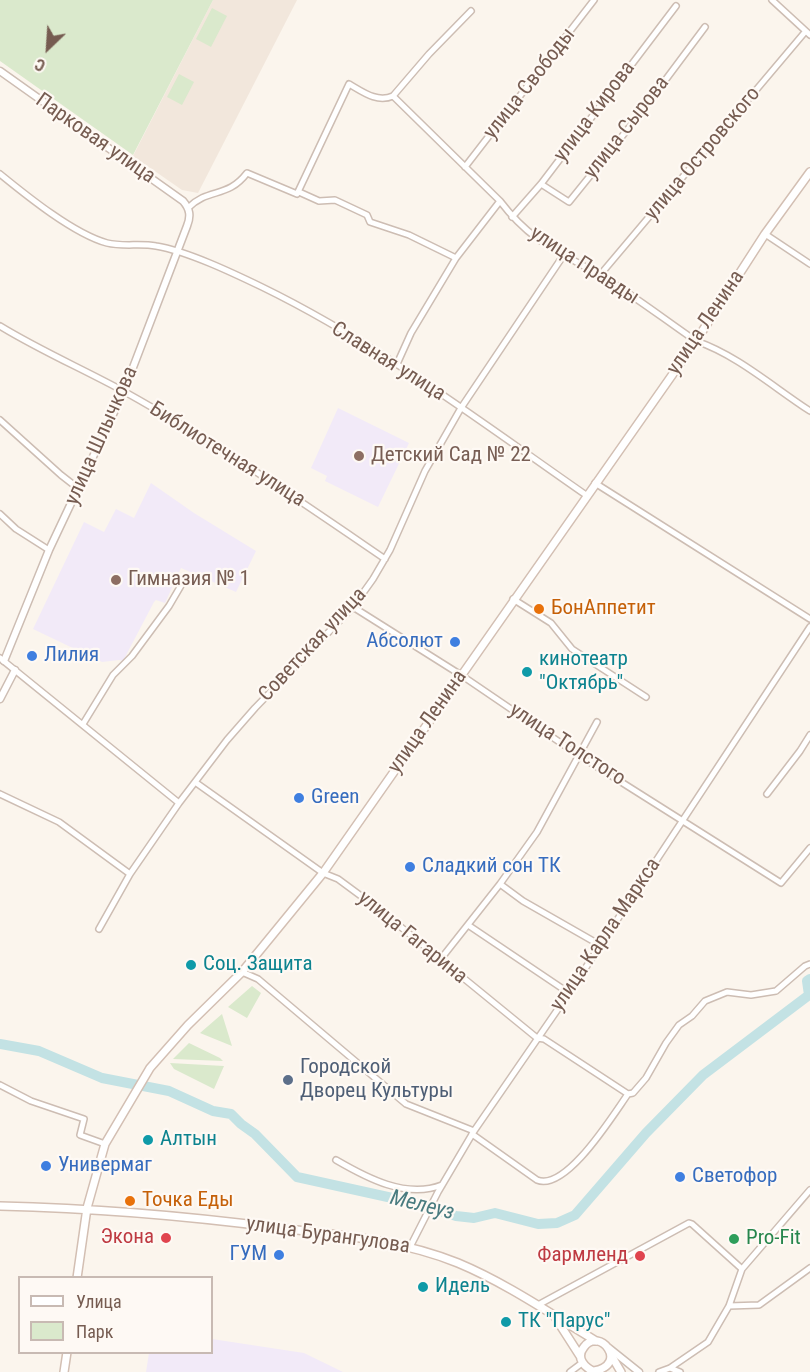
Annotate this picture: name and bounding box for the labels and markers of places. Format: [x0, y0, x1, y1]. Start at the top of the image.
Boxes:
place label: Детский Сад № 22 [371, 443, 531, 469]
marker: Детский Сад № 22 [352, 449, 366, 463]
place label: Гимназия № 1 [128, 567, 250, 593]
marker: Гимназия № 1 [109, 573, 123, 587]
place label: БонАппетит [551, 596, 656, 622]
marker: БонАппетит [532, 602, 546, 616]
place label: Абсолют [366, 629, 443, 655]
marker: Абсолют [448, 635, 462, 649]
place label: Лилия [44, 643, 99, 669]
place label: кинотеатр "Октябрь" [539, 647, 628, 697]
marker: Лилия [25, 649, 39, 663]
marker: кинотеатр "Октябрь" [520, 665, 534, 679]
place label: Green [311, 785, 359, 811]
marker: Green [292, 791, 306, 805]
place label: Сладкий сон ТК [422, 854, 561, 880]
marker: Сладкий сон ТК [403, 860, 417, 874]
place label: Соц. Защита [203, 952, 312, 978]
marker: Соц. Защита [184, 958, 198, 972]
place label: Городской Дворец Культуры [300, 1055, 453, 1105]
marker: Городской Дворец Культуры [281, 1073, 295, 1087]
place label: Алтын [160, 1127, 217, 1153]
marker: Алтын [141, 1133, 155, 1147]
place label: Универмаг [58, 1153, 152, 1179]
marker: Универмаг [39, 1159, 53, 1173]
place label: Светофор [692, 1164, 777, 1190]
marker: Светофор [673, 1170, 687, 1184]
place label: Точка Еды [142, 1188, 233, 1214]
marker: Точка Еды [123, 1194, 137, 1208]
place label: Экона [100, 1225, 154, 1251]
place label: Pro-Fit [746, 1226, 801, 1252]
marker: Экона [159, 1231, 173, 1245]
marker: Pro-Fit [727, 1232, 741, 1246]
place label: ГУМ [229, 1242, 267, 1268]
place label: Фармленд [537, 1243, 628, 1269]
marker: ГУМ [272, 1248, 286, 1262]
marker: Фармленд [633, 1249, 647, 1263]
place label: Идель [435, 1274, 490, 1300]
marker: Идель [416, 1280, 430, 1294]
place label: ТК "Парус" [518, 1309, 611, 1335]
marker: ТК "Парус" [499, 1315, 513, 1329]

